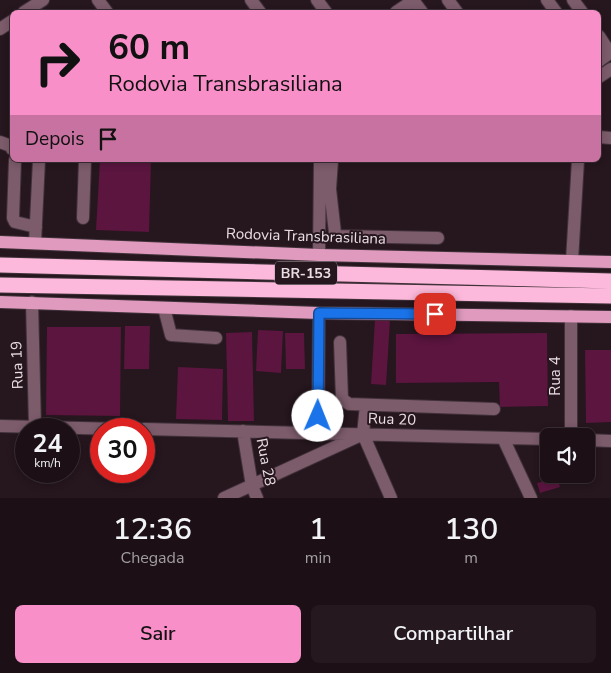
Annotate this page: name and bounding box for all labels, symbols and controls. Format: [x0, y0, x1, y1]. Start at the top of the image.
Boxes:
text: 60 m [108, 24, 190, 71]
icon: right [25, 30, 90, 95]
text: Rodovia Transbrasiliana [108, 69, 343, 99]
icon: arrive [94, 125, 122, 153]
text: Depois [25, 126, 84, 152]
street label: Rodovia Transbrasiliana [226, 223, 386, 249]
road number: BR-153 [275, 262, 337, 284]
pin [414, 293, 456, 335]
icon: arrive [421, 300, 449, 328]
street label: Rua 19 [6, 341, 28, 389]
street label: Rua 4 [545, 356, 565, 396]
position arrow [291, 389, 343, 441]
street label: Rua 20 [368, 408, 416, 430]
speed limit sign: 30 [90, 418, 155, 483]
text: 24 [32, 427, 63, 461]
map controls [540, 428, 595, 483]
button: sound [540, 428, 595, 483]
street label: Rua 28 [252, 436, 280, 488]
text: km/h [34, 455, 61, 471]
text: 12:36 [113, 509, 192, 550]
text: 1 [309, 509, 327, 550]
text: 130 [444, 509, 498, 550]
text: Chegada [120, 547, 184, 569]
text: min [305, 547, 331, 569]
text: m [464, 547, 478, 569]
button: Sair [15, 605, 301, 663]
button: Compartilhar [311, 605, 596, 663]

